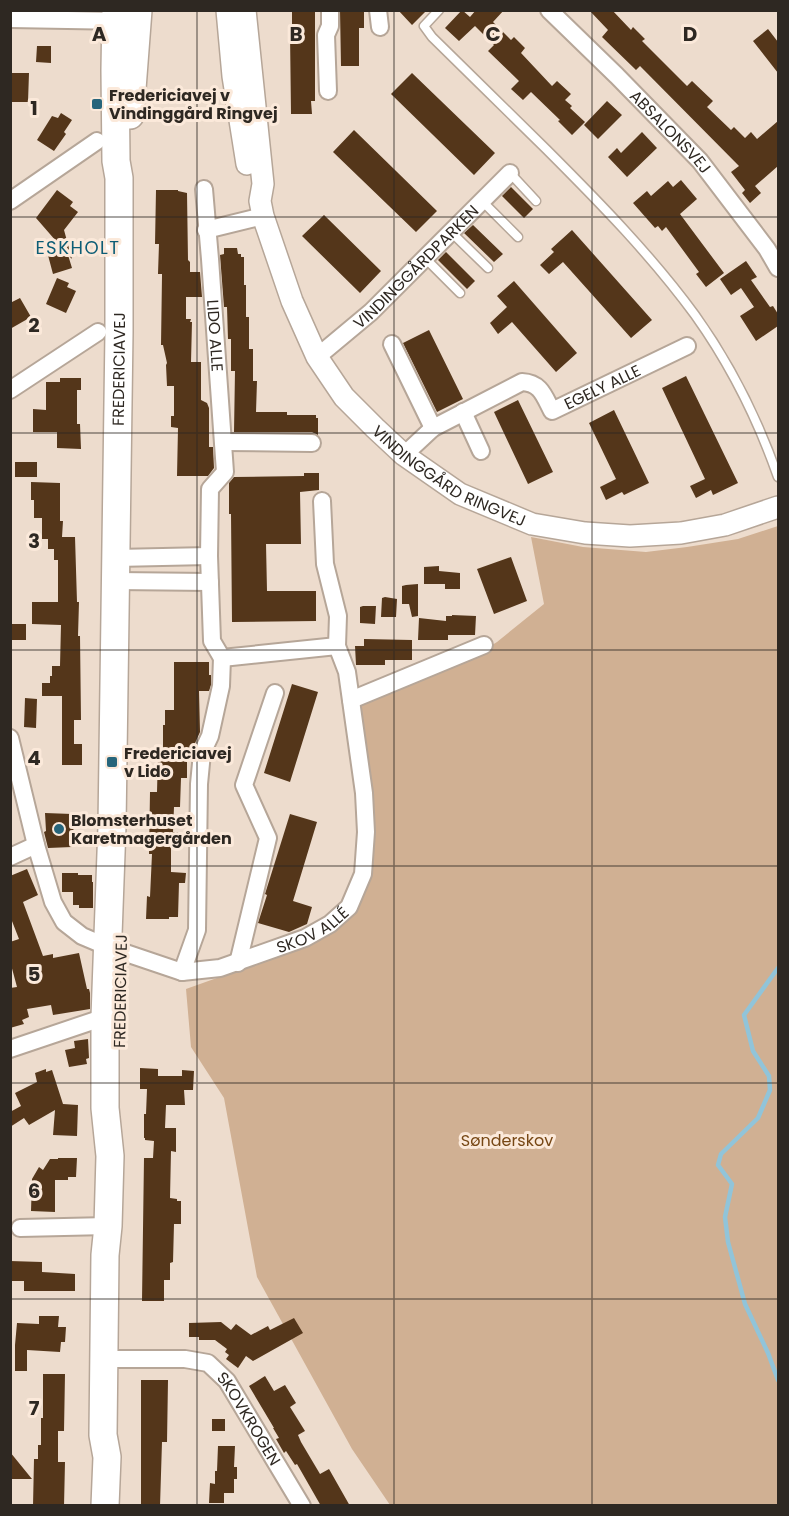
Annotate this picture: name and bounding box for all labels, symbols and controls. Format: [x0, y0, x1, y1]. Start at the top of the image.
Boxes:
text: A [92, 20, 107, 48]
text: B [289, 20, 303, 48]
text: C [485, 20, 501, 48]
text: D [683, 20, 697, 48]
place label: Fredericiavej v Vindinggård Ringvej [109, 84, 278, 125]
street label: ABSALONSVEJ [624, 85, 716, 178]
text: 1 [30, 94, 38, 122]
marker: Fredericiavej v Vindinggård Ringvej [90, 97, 104, 111]
street label: VINDINGGÅRDPARKEN [348, 200, 484, 334]
district label: ESKHOLT [35, 235, 121, 260]
street label: LIDO ALLE [201, 299, 229, 372]
text: 2 [28, 311, 40, 339]
street label: FREDERICIAVEJ [107, 312, 131, 426]
street label: EGELY ALLE [560, 359, 644, 416]
street label: VINDINGGÅRD RINGVEJ [367, 420, 529, 532]
text: 3 [28, 527, 40, 555]
place label: Fredericiavej v Lido [124, 742, 232, 783]
text: 4 [27, 744, 41, 772]
marker: Fredericiavej v Lido [105, 755, 119, 769]
place label: Blomsterhuset Karetmagergården [71, 809, 232, 850]
marker: Blomsterhuset Karetmagergården [52, 822, 66, 836]
street label: SKOV ALLÉ [273, 902, 354, 959]
street label: FREDERICIAVEJ [108, 934, 133, 1048]
text: 5 [28, 960, 41, 988]
park label: Sønderskov [461, 1129, 553, 1152]
text: 6 [28, 1177, 40, 1205]
street label: SKOVKROGEN [212, 1366, 286, 1470]
text: 7 [29, 1394, 40, 1422]

